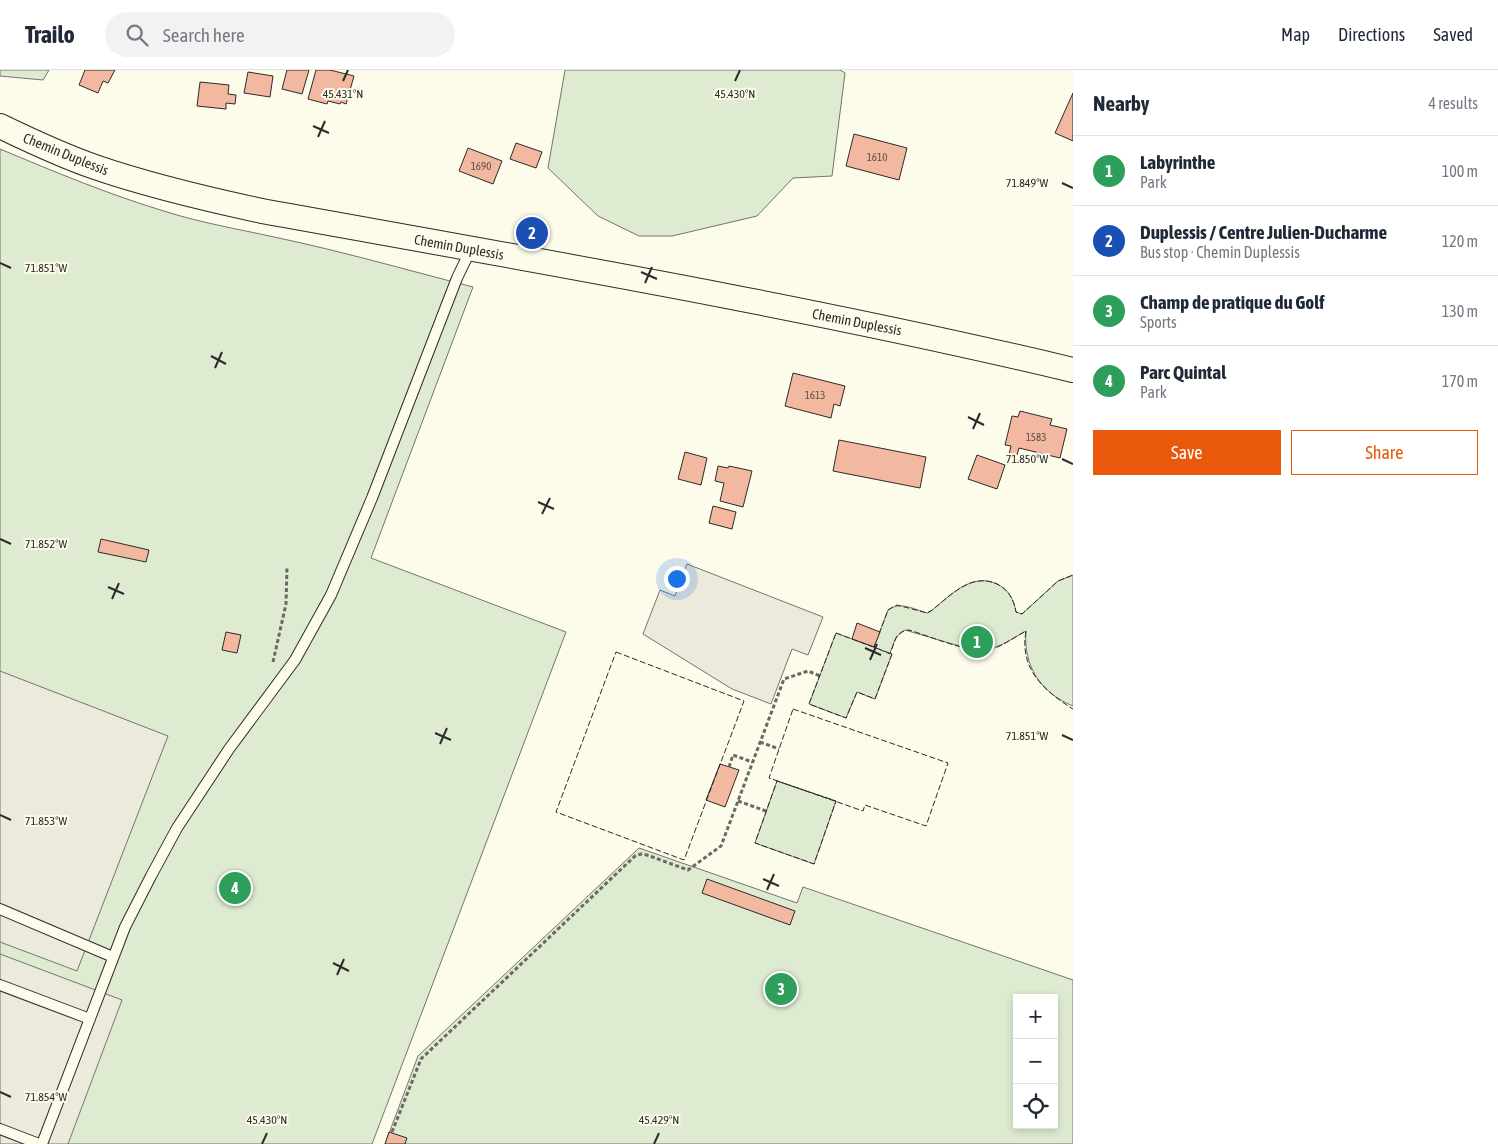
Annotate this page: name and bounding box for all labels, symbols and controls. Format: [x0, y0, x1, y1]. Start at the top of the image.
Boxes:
search box [105, 12, 455, 57]
text: Trailo [25, 21, 75, 48]
icon: search [123, 21, 151, 49]
text: Search here [163, 24, 245, 46]
text: Map [1281, 24, 1310, 45]
text: Directions [1338, 24, 1405, 45]
text: Saved [1433, 24, 1473, 45]
text: 45.431°N [323, 87, 363, 101]
text: 45.430°N [715, 87, 755, 101]
text: Nearby [1093, 91, 1149, 115]
text: 4 results [1428, 94, 1478, 112]
street label: Chemin Duplessis [21, 130, 111, 178]
house number: 1610 [867, 151, 887, 163]
text: Labyrinthe [1140, 151, 1215, 173]
house number: 1690 [471, 160, 491, 172]
text: 1 [1105, 162, 1113, 180]
text: 100 m [1442, 162, 1478, 180]
text: Park [1140, 173, 1167, 191]
text: 71.849°W [1006, 176, 1048, 190]
pin: 2 [516, 214, 548, 252]
text: Duplessis / Centre Julien-Ducharme [1140, 221, 1387, 243]
street label: Chemin Duplessis [413, 231, 505, 263]
text: 2 [1105, 232, 1113, 250]
text: 120 m [1442, 232, 1478, 250]
text: Bus stop · Chemin Duplessis [1140, 243, 1300, 261]
text: 71.851°W [25, 261, 67, 275]
text: Champ de pratique du Golf [1140, 291, 1325, 313]
text: 3 [1105, 302, 1113, 320]
text: 130 m [1442, 302, 1478, 320]
street label: Chemin Duplessis [811, 305, 903, 339]
text: Sports [1140, 313, 1177, 331]
text: Parc Quintal [1140, 361, 1226, 383]
text: 4 [1105, 372, 1113, 390]
text: 170 m [1442, 372, 1478, 390]
text: Park [1140, 383, 1167, 401]
house number: 1613 [805, 389, 825, 401]
button: Save [1093, 430, 1281, 475]
button: Share [1291, 430, 1478, 475]
house number: 1583 [1026, 431, 1046, 443]
text: 71.850°W [1006, 452, 1048, 466]
text: 71.852°W [25, 537, 67, 551]
your location [664, 566, 690, 592]
pin: 1 [961, 623, 993, 661]
text: 71.851°W [1006, 729, 1048, 743]
text: 71.853°W [25, 814, 67, 828]
pin: 4 [219, 869, 251, 907]
pin: 3 [765, 970, 797, 1008]
map controls [1013, 994, 1058, 1129]
button: + [1013, 994, 1058, 1039]
button: − [1013, 1039, 1058, 1084]
button: locate [1013, 1084, 1058, 1129]
text: 71.854°W [25, 1090, 67, 1104]
text: 45.430°N [247, 1113, 287, 1127]
text: 45.429°N [639, 1113, 679, 1127]

